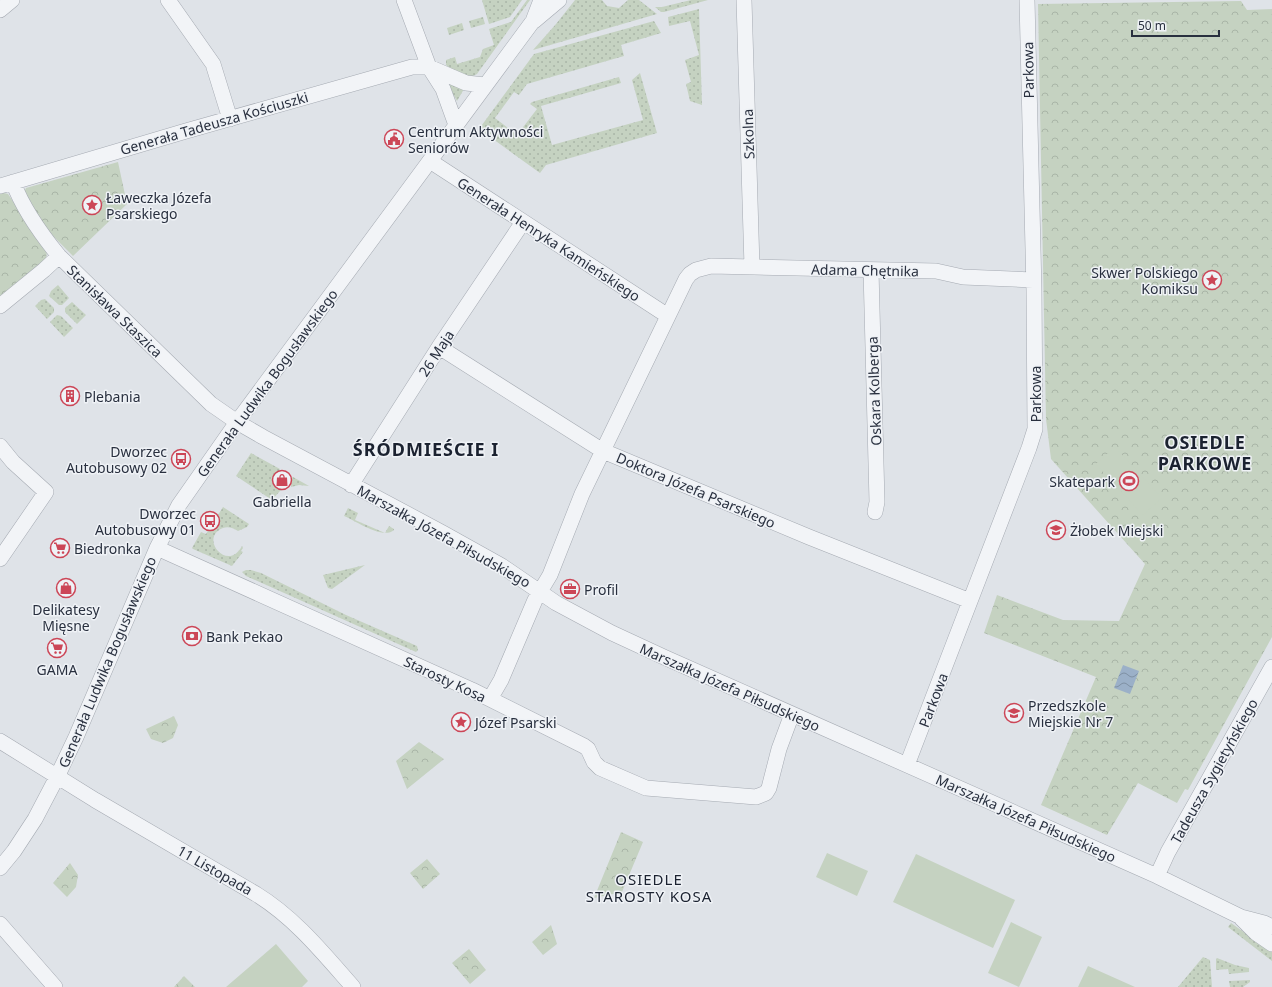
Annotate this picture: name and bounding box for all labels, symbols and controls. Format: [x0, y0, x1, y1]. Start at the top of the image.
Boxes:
scale bar [1132, 12, 1219, 38]
text: 50 m [1138, 17, 1166, 34]
street label: Parkowa [1018, 42, 1038, 98]
street label: Generała Tadeusza Kościuszki [118, 87, 310, 159]
street label: Szkolna [738, 109, 758, 159]
place label: Centrum Aktywności Seniorów [408, 122, 543, 157]
public building icon: Centrum Aktywności Seniorów [383, 128, 405, 150]
street label: Generała Henryka Kamieńskiego [454, 173, 644, 305]
place label: Ławeczka Józefa Psarskiego [106, 188, 212, 223]
place icon: Ławeczka Józefa Psarskiego [81, 194, 103, 216]
street label: Adama Chętnika [811, 260, 919, 280]
street label: Stanisława Staszica [63, 261, 167, 361]
place label: Skwer Polskiego Komiksu [1091, 263, 1198, 298]
place icon: Skwer Polskiego Komiksu [1201, 269, 1223, 291]
street label: Generała Ludwika Bogusławskiego [192, 285, 342, 481]
street label: 26 Maja [414, 326, 458, 380]
street label: Oskara Kolberga [863, 336, 885, 446]
street label: Parkowa [1026, 366, 1045, 422]
building icon: Plebania [59, 385, 81, 407]
place label: Plebania [84, 387, 141, 406]
district label: OSIEDLE PARKOWE [1158, 430, 1252, 475]
district label: ŚRÓDMIEŚCIE I [353, 437, 499, 461]
place label: Dworzec Autobusowy 02 [66, 442, 167, 477]
bus stop icon: Dworzec Autobusowy 02 [170, 448, 192, 470]
street label: Doktora Józefa Psarskiego [613, 448, 779, 532]
shop icon: Gabriella [271, 469, 293, 491]
sports icon: Skatepark [1118, 470, 1140, 492]
place label: Skatepark [1049, 472, 1116, 491]
street label: Marszałka Józefa Piłsudskiego [354, 480, 534, 592]
place label: Gabriella [252, 492, 312, 511]
place label: Dworzec Autobusowy 01 [95, 504, 196, 539]
bus stop icon: Dworzec Autobusowy 01 [199, 510, 221, 532]
school or university icon: Żłobek Miejski [1045, 519, 1067, 541]
place label: Żłobek Miejski [1070, 521, 1163, 540]
supermarket icon: Biedronka [49, 537, 71, 559]
place label: Biedronka [74, 539, 141, 558]
street label: Generała Ludwika Bogusławskiego [54, 553, 160, 771]
shop icon: Delikatesy Mięsne [55, 577, 77, 599]
office icon: Profil [559, 578, 581, 600]
place label: Profil [584, 580, 618, 599]
place label: Delikatesy Mięsne [32, 600, 101, 635]
bank icon: Bank Pekao [181, 625, 203, 647]
place label: Bank Pekao [206, 627, 283, 646]
supermarket icon: GAMA [46, 637, 68, 659]
street label: Marszałka Józefa Piłsudskiego [637, 639, 823, 735]
street label: Starosty Kosa [401, 652, 489, 706]
place label: GAMA [37, 660, 77, 679]
street label: Parkowa [914, 670, 952, 730]
street label: Tadeusza Sygietyńskiego [1166, 695, 1262, 847]
place label: Przedszkole Miejskie Nr 7 [1028, 696, 1113, 731]
school or university icon: Przedszkole Miejskie Nr 7 [1003, 702, 1025, 724]
place icon: Józef Psarski [450, 711, 472, 733]
place label: Józef Psarski [473, 713, 557, 732]
street label: Marszałka Józefa Piłsudskiego [933, 770, 1119, 866]
street label: 11 Listopada [174, 841, 256, 899]
district label: OSIEDLE STAROSTY KOSA [586, 869, 712, 906]

